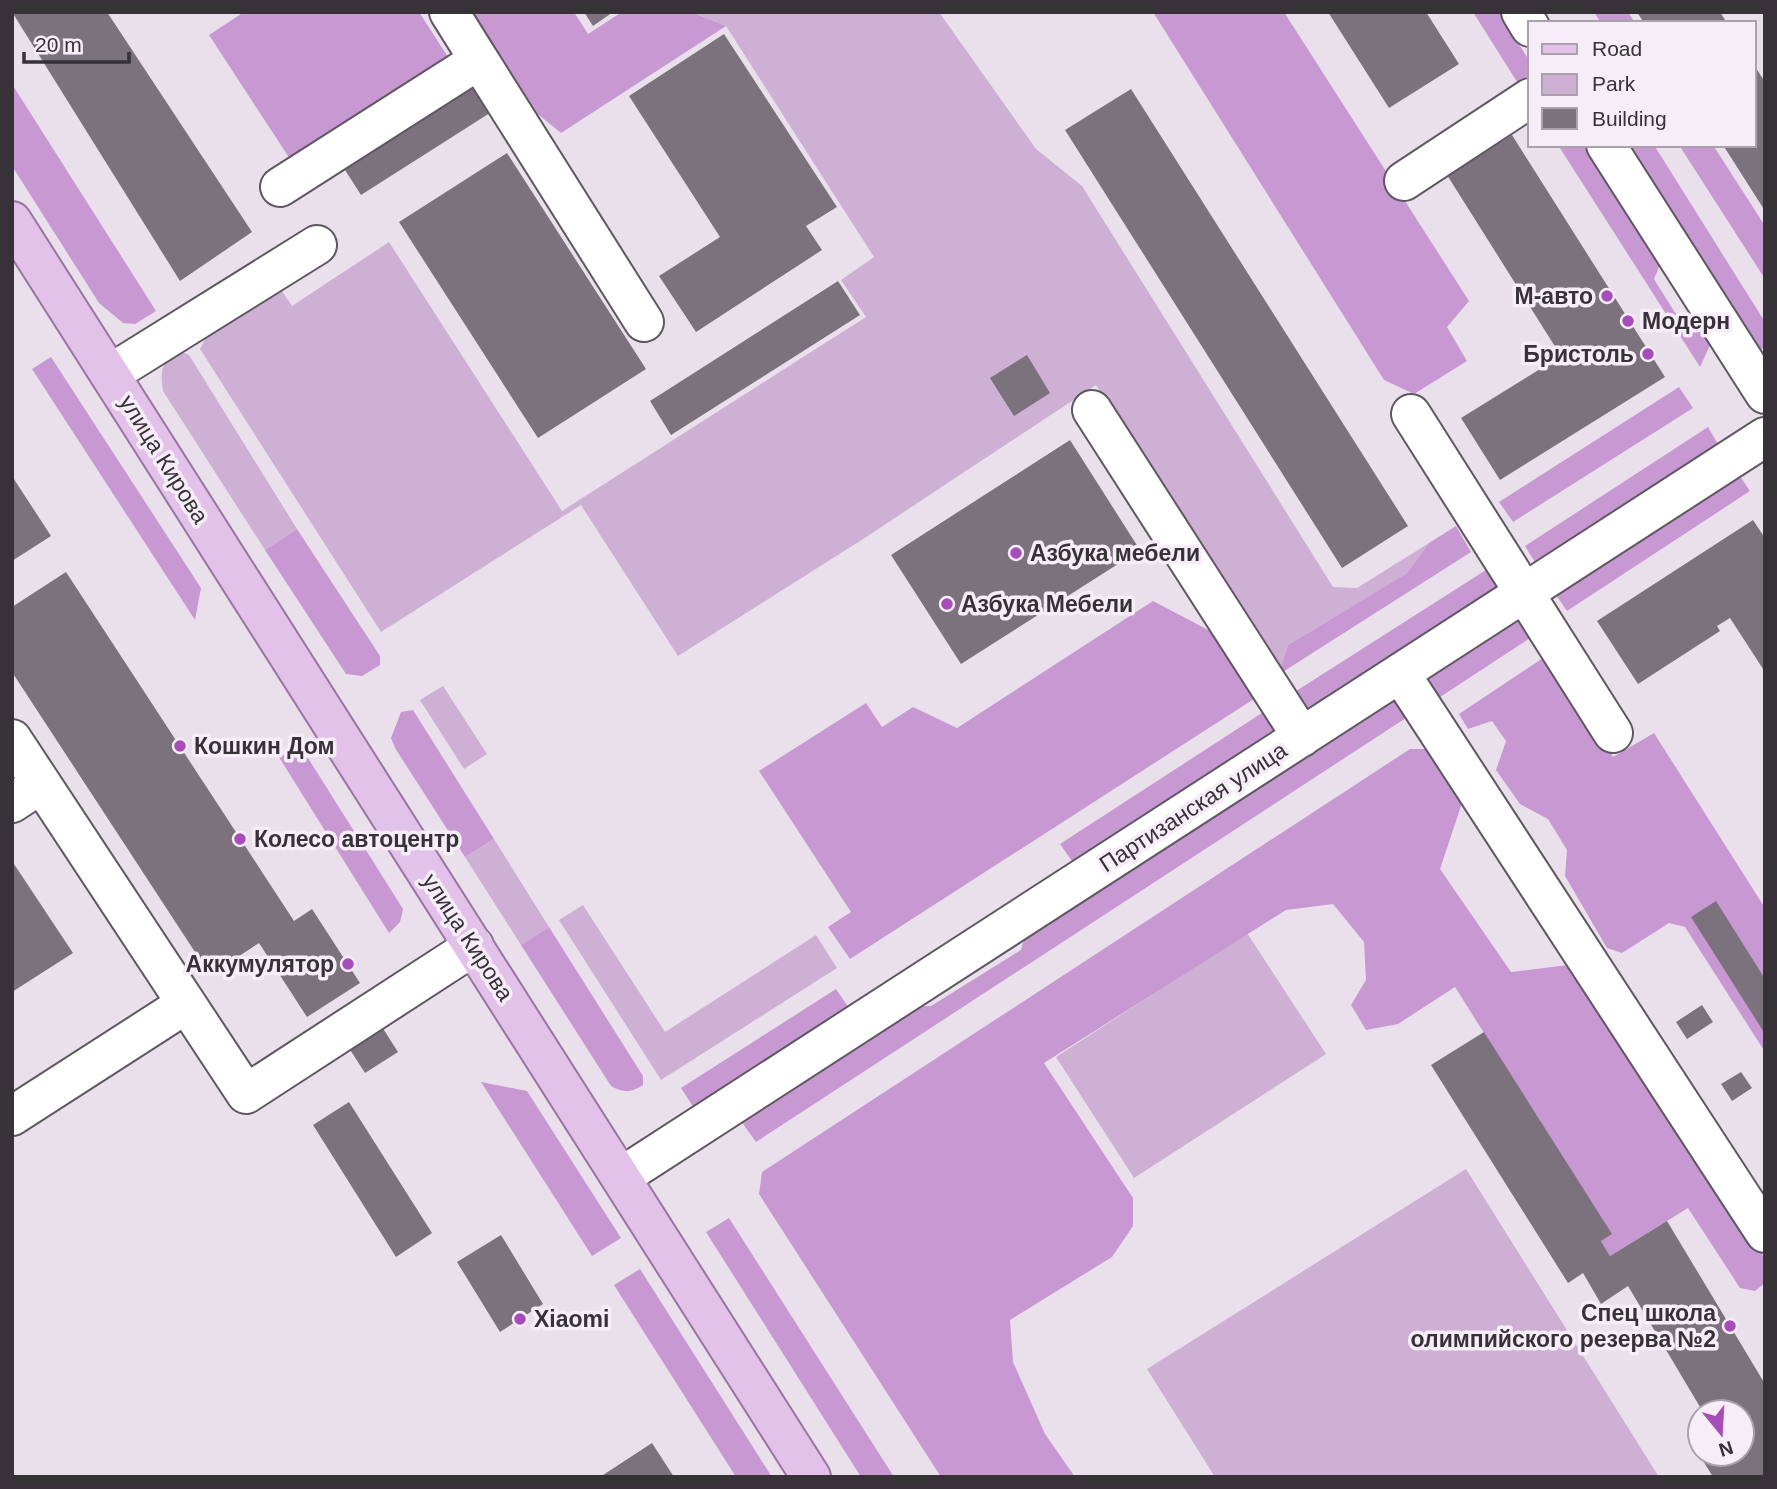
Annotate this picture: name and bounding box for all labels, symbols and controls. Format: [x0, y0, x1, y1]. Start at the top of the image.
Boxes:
scale bar [24, 21, 130, 65]
legend [1528, 21, 1756, 147]
text: 20 m [35, 33, 82, 56]
text: Road [1592, 37, 1642, 60]
text: Park [1592, 72, 1636, 95]
text: Building [1592, 107, 1667, 130]
place label: М-авто [1515, 283, 1593, 309]
marker: М-авто [1599, 288, 1615, 304]
place label: Модерн [1642, 308, 1730, 334]
marker: Модерн [1620, 313, 1636, 329]
place label: Бристоль [1523, 341, 1634, 367]
marker: Бристоль [1640, 346, 1656, 362]
street label: улица Кирова [114, 390, 214, 528]
place label: Азбука мебели [1030, 540, 1200, 566]
marker: Азбука мебели [1008, 545, 1024, 561]
place label: Азбука Мебели [961, 591, 1133, 617]
marker: Азбука Мебели [939, 596, 955, 612]
place label: Кошкин Дом [194, 733, 335, 759]
street label: Партизанская улица [1095, 737, 1292, 877]
marker: Кошкин Дом [172, 738, 188, 754]
place label: Колесо автоцентр [254, 826, 459, 852]
marker: Колесо автоцентр [232, 831, 248, 847]
street label: улица Кирова [417, 869, 519, 1006]
place label: Аккумулятор [186, 951, 334, 977]
marker: Аккумулятор [340, 956, 356, 972]
place label: Спец школа олимпийского резерва №2 [1411, 1300, 1716, 1352]
place label: Xiaomi [534, 1306, 609, 1332]
marker: Xiaomi [512, 1311, 528, 1327]
marker: Спец школа олимпийского резерва №2 [1722, 1318, 1738, 1334]
north arrow [1686, 1398, 1756, 1468]
text: N [1716, 1437, 1736, 1461]

